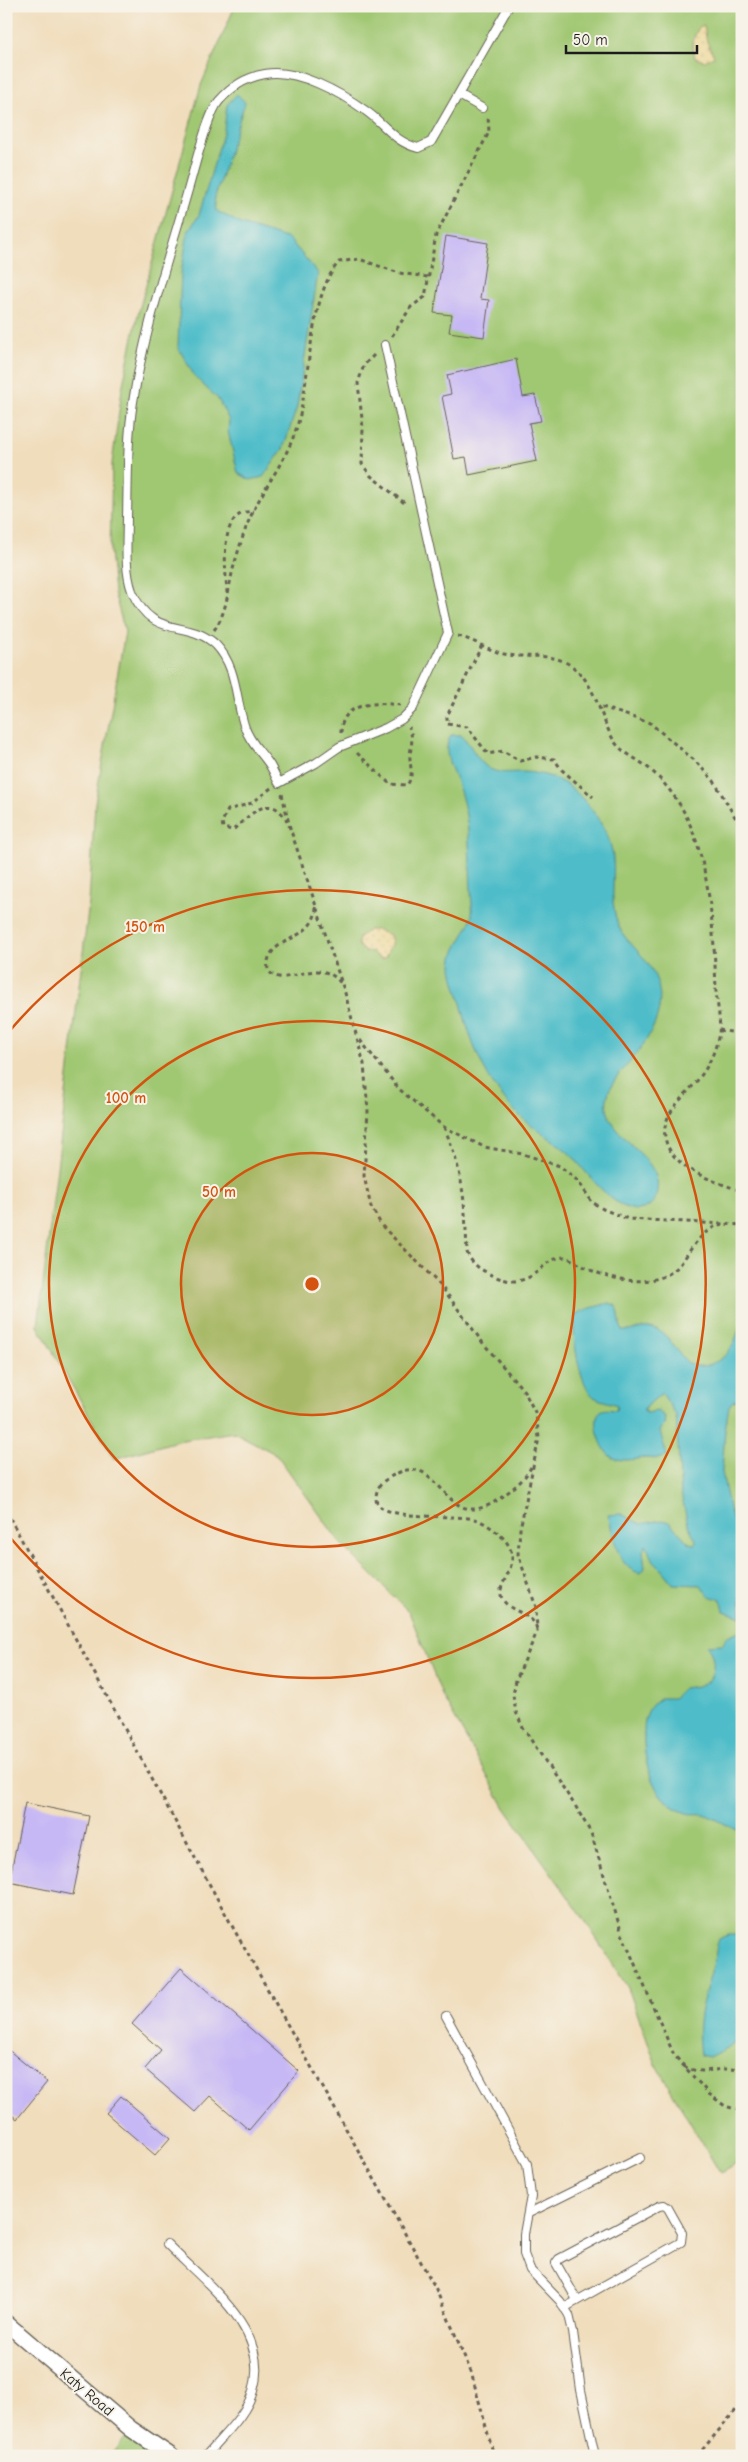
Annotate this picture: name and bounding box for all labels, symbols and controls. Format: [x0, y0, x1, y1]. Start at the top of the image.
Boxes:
scale bar [566, 22, 697, 54]
text: 50 m [573, 31, 608, 49]
text: 150 m [125, 918, 165, 936]
text: 100 m [106, 1089, 146, 1107]
text: 50 m [202, 1183, 236, 1201]
centre of rings [303, 1275, 321, 1293]
street label: Katy Road [56, 2364, 118, 2420]

